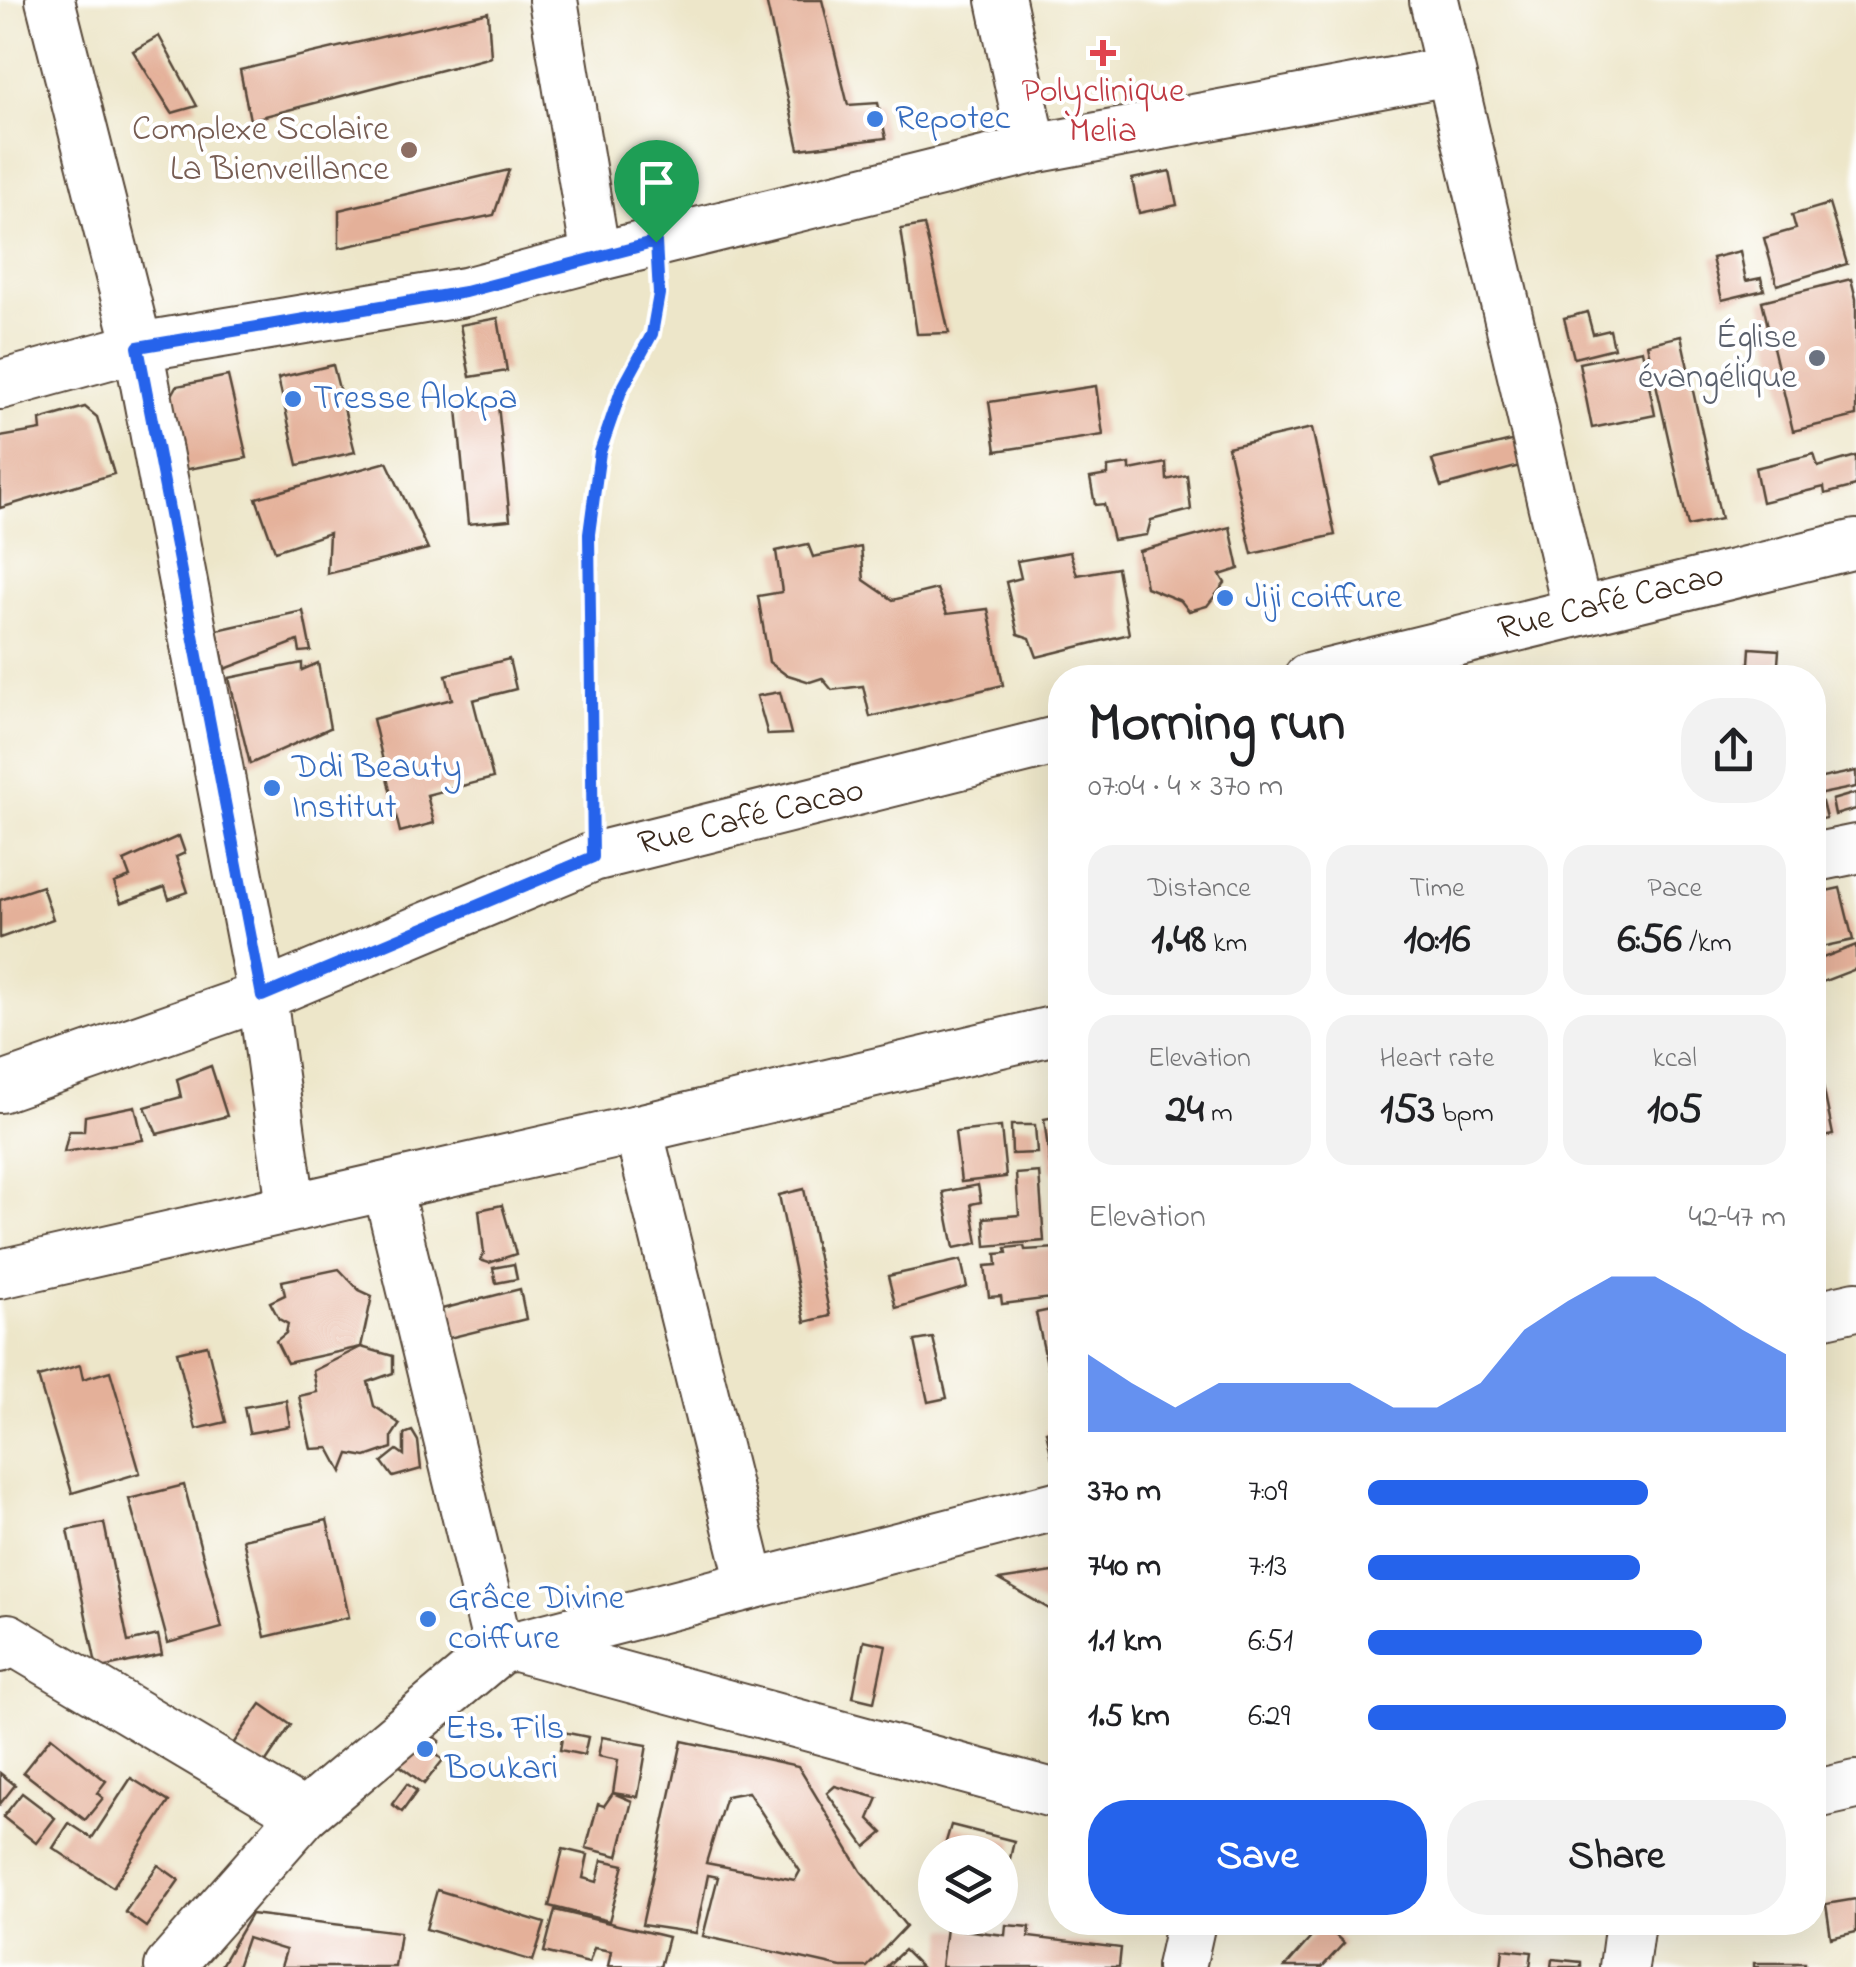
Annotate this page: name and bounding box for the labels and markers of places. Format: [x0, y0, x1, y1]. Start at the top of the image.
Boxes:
marker: Polyclinique Melia [1090, 40, 1116, 66]
place label: Polyclinique Melia [1021, 67, 1185, 158]
place label: Repotec [895, 94, 1011, 145]
place label: Complexe Scolaire La Bienveillance [132, 105, 389, 196]
marker: Repotec [864, 108, 886, 130]
marker: Complexe Scolaire La Bienveillance [398, 139, 420, 161]
pin [614, 140, 699, 243]
place label: Église évangélique [1638, 313, 1797, 404]
marker: Église évangélique [1806, 347, 1828, 369]
place label: Tresse Alokpa [313, 374, 518, 425]
marker: Tresse Alokpa [282, 388, 304, 410]
place label: Jiji coiffure [1245, 573, 1402, 624]
marker: Jiji coiffure [1214, 587, 1236, 609]
place label: Ddi Beauty Institut [291, 743, 462, 834]
marker: Ddi Beauty Institut [261, 777, 283, 799]
place label: Grâce Divine coiffure [448, 1574, 625, 1665]
marker: Grâce Divine coiffure [417, 1608, 439, 1630]
place label: Ets. Fils Boukari [444, 1704, 564, 1795]
marker: Ets. Fils Boukari [414, 1738, 436, 1760]

